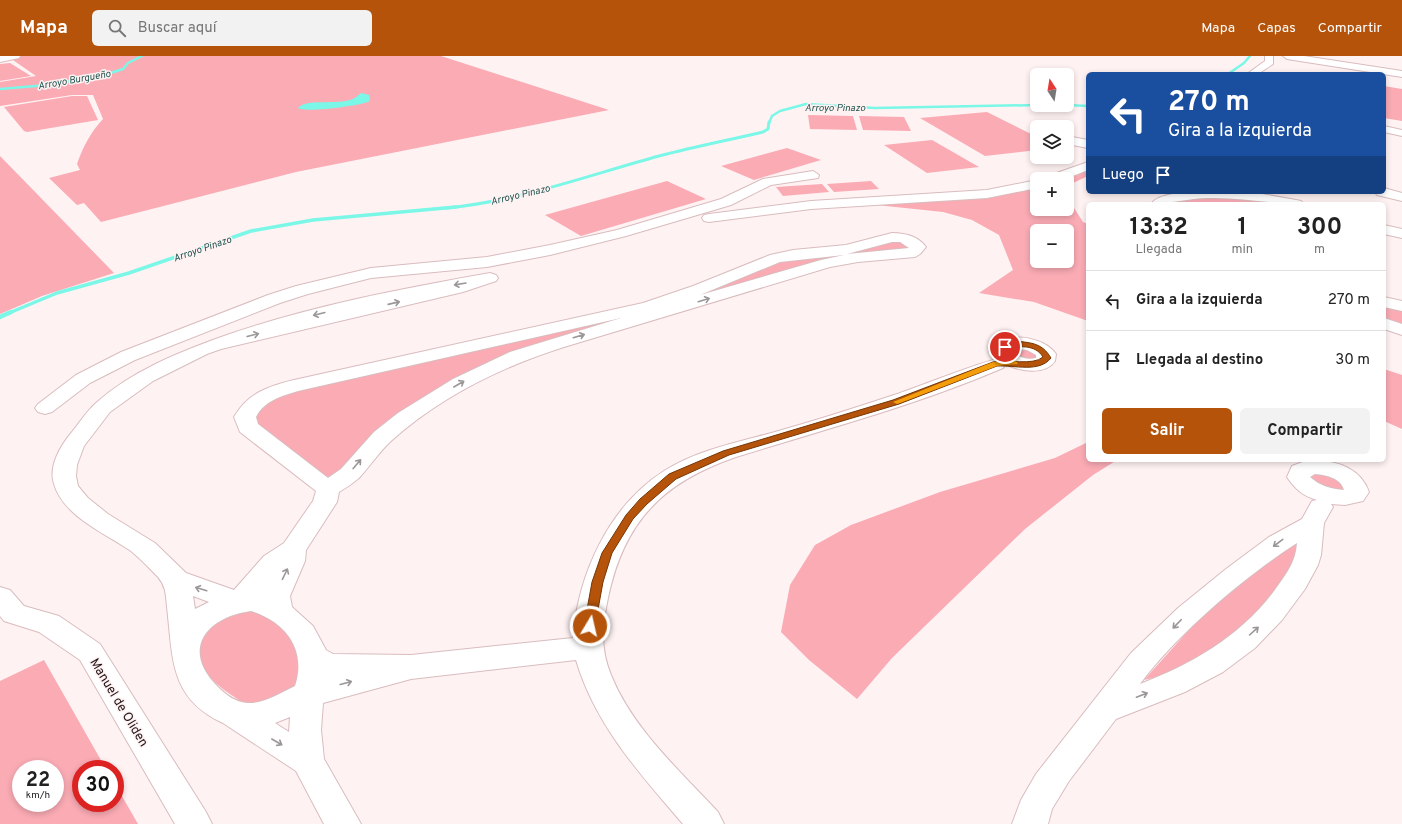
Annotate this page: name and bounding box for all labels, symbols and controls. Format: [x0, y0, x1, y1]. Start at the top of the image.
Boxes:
search box [92, 10, 372, 46]
text: Mapa [20, 16, 68, 40]
icon: search [106, 17, 128, 39]
text: Buscar aquí [138, 19, 217, 38]
text: Mapa [1201, 20, 1235, 37]
text: Capas [1257, 20, 1296, 37]
text: Compartir [1318, 20, 1382, 37]
water label: Arroyo Burgueño [37, 68, 112, 93]
north arrow [1030, 68, 1074, 112]
map controls [1030, 68, 1074, 268]
text: 270 m [1168, 85, 1250, 121]
icon: left [1102, 88, 1154, 140]
water label: Arroyo Pinazo [805, 102, 866, 115]
button: layers [1030, 120, 1074, 164]
text: Gira a la izquierda [1168, 120, 1312, 143]
icon: arrive [1152, 164, 1174, 186]
text: Luego [1102, 166, 1144, 185]
button: + [1030, 172, 1074, 216]
water label: Arroyo Pinazo [489, 182, 552, 209]
text: 13:32 [1130, 213, 1188, 243]
text: 1 [1238, 213, 1247, 243]
text: 300 [1297, 213, 1342, 243]
button: − [1030, 224, 1074, 268]
water label: Arroyo Pinazo [172, 233, 234, 265]
text: Llegada [1136, 242, 1182, 258]
text: min [1232, 242, 1253, 258]
text: m [1314, 242, 1325, 258]
one-way arrow [454, 280, 467, 288]
icon: left [1102, 290, 1124, 312]
text: Gira a la izquierda [1136, 291, 1263, 310]
text: 270 m [1328, 291, 1370, 310]
one-way arrow [697, 296, 710, 303]
one-way arrow [387, 298, 400, 306]
one-way arrow [313, 310, 326, 318]
pin [988, 330, 1022, 364]
one-way arrow [247, 331, 260, 339]
one-way arrow [573, 332, 586, 339]
icon: arrive [994, 336, 1016, 358]
icon: arrive [1102, 350, 1124, 372]
text: Llegada al destino [1136, 351, 1263, 370]
text: 30 m [1335, 351, 1370, 370]
one-way arrow [453, 380, 465, 387]
button: Salir [1102, 408, 1232, 454]
button: Compartir [1240, 408, 1370, 454]
one-way arrow [353, 458, 362, 469]
one-way arrow [1273, 539, 1284, 547]
one-way arrow [282, 569, 289, 581]
one-way arrow [194, 585, 207, 592]
position arrow [569, 605, 611, 647]
one-way arrow [1172, 619, 1182, 629]
one-way arrow [1249, 627, 1259, 636]
street label: Manuel de Oliden [86, 656, 151, 750]
one-way arrow [339, 679, 352, 686]
one-way arrow [1136, 691, 1148, 699]
one-way arrow [271, 739, 283, 747]
speed limit sign: 30 [72, 760, 124, 812]
text: 22 [26, 768, 50, 794]
text: km/h [26, 789, 50, 802]

